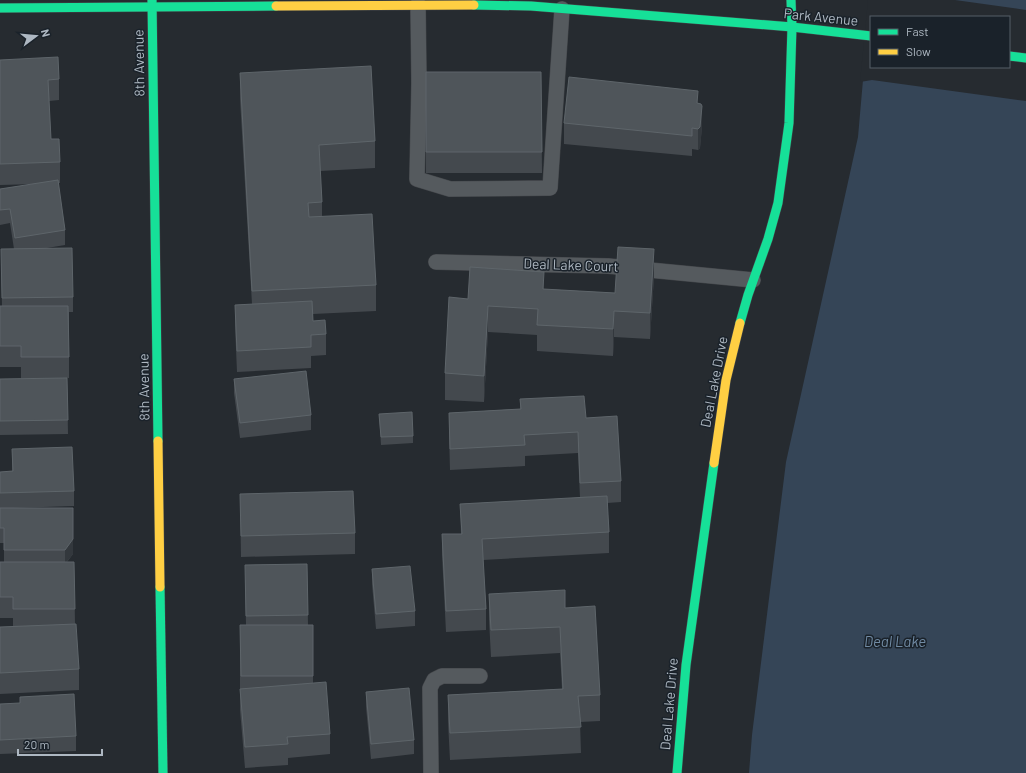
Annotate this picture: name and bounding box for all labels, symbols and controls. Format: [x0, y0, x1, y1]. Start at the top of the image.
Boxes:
street label: Park Avenue [783, 4, 859, 29]
north arrow [16, 16, 56, 56]
legend [870, 16, 1010, 68]
text: Fast [906, 24, 929, 38]
text: N [39, 28, 53, 38]
street label: 8th Avenue [129, 29, 148, 97]
text: Slow [906, 44, 931, 58]
street label: Deal Lake Court [523, 254, 619, 275]
street label: Deal Lake Drive [696, 335, 731, 429]
street label: 8th Avenue [134, 353, 153, 421]
water label: Deal Lake [864, 632, 926, 650]
street label: Deal Lake Drive [656, 657, 681, 751]
scale bar [18, 731, 102, 757]
text: 20 m [24, 737, 50, 751]

